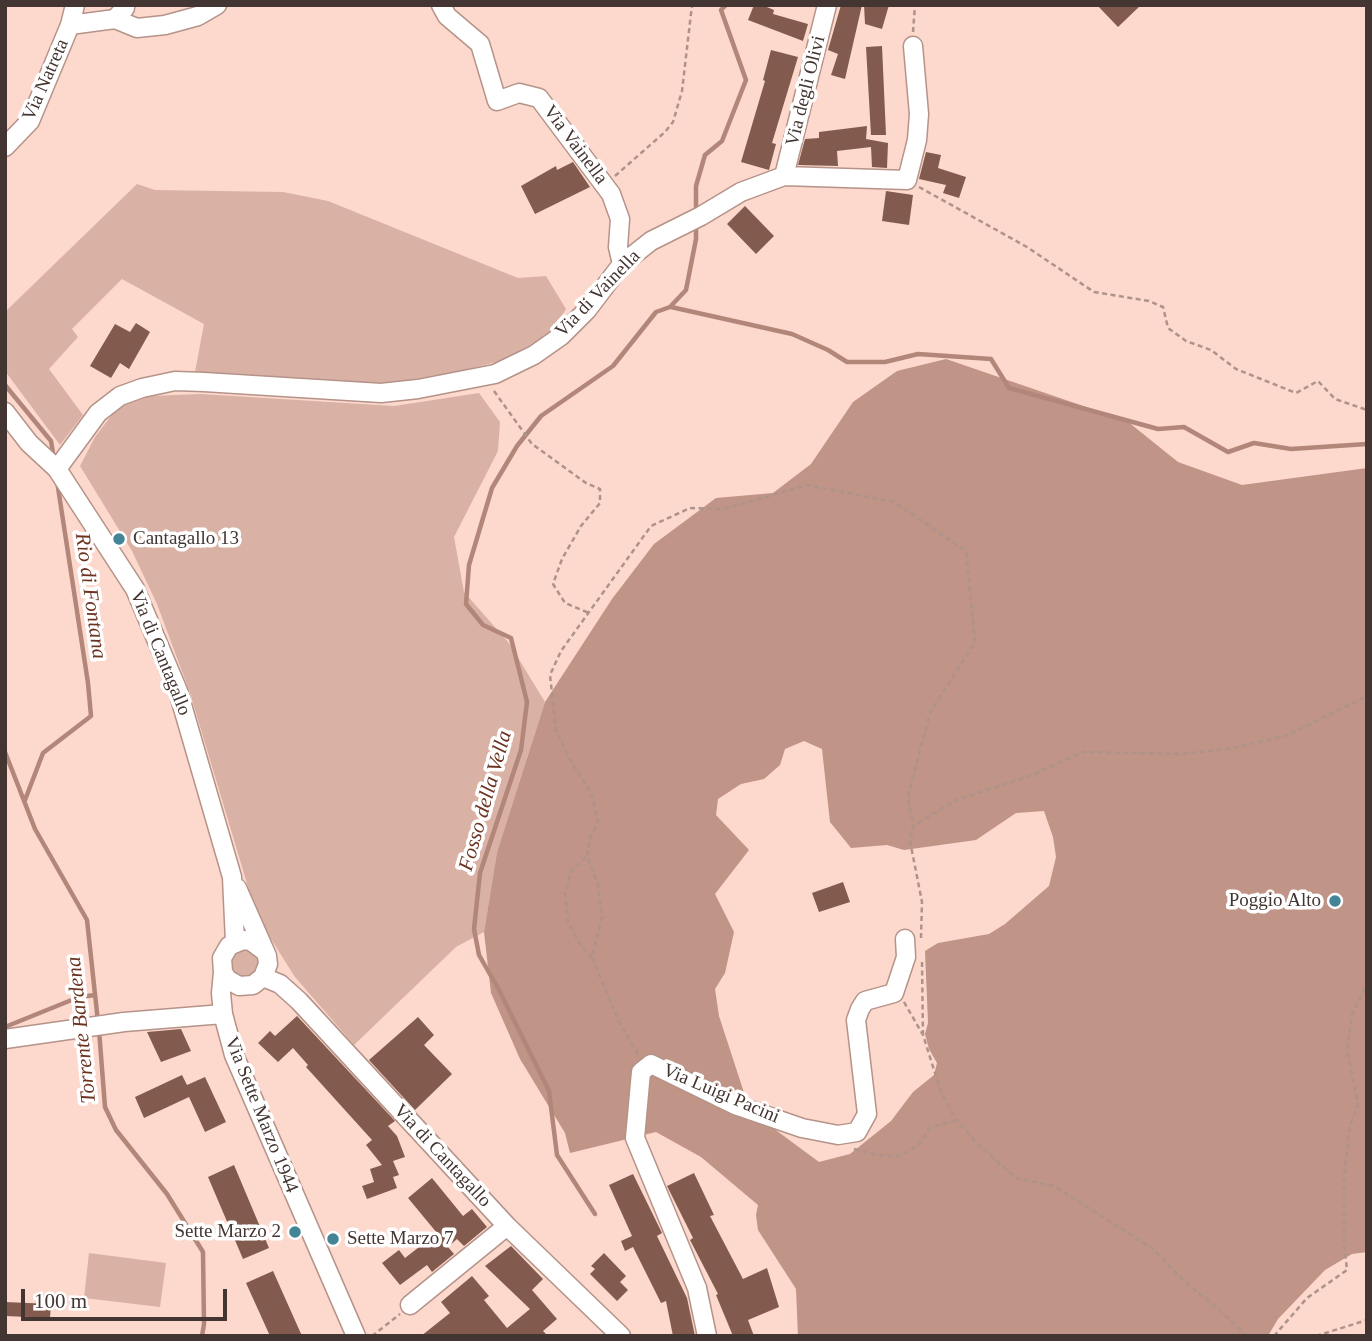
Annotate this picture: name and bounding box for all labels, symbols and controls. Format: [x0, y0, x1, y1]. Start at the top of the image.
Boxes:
street label: Via degli Olivi [781, 33, 831, 149]
street label: Via Natreta [18, 36, 74, 124]
street label: Via Vainella [538, 101, 612, 189]
street label: Via di Vainella [551, 246, 645, 342]
place label: Cantagallo 13 [133, 528, 239, 550]
water label: Rio di Fontana [69, 531, 111, 661]
marker: Cantagallo 13 [111, 531, 127, 547]
street label: Via di Cantagallo [125, 587, 195, 719]
water label: Fosso della Vella [454, 728, 518, 874]
place label: Poggio Alto [1229, 890, 1321, 912]
marker: Poggio Alto [1327, 893, 1343, 909]
water label: Torrente Bardena [62, 955, 102, 1105]
street label: Via Sette Marzo 1944 [219, 1034, 303, 1196]
street label: Via Luigi Pacini [659, 1059, 783, 1129]
street label: Via di Cantagallo [388, 1100, 496, 1212]
place label: Sette Marzo 2 [174, 1221, 281, 1243]
marker: Sette Marzo 2 [287, 1224, 303, 1240]
place label: Sette Marzo 7 [347, 1228, 454, 1250]
marker: Sette Marzo 7 [325, 1231, 341, 1247]
scale bar [24, 1274, 231, 1318]
text: 100 m [34, 1289, 87, 1313]

